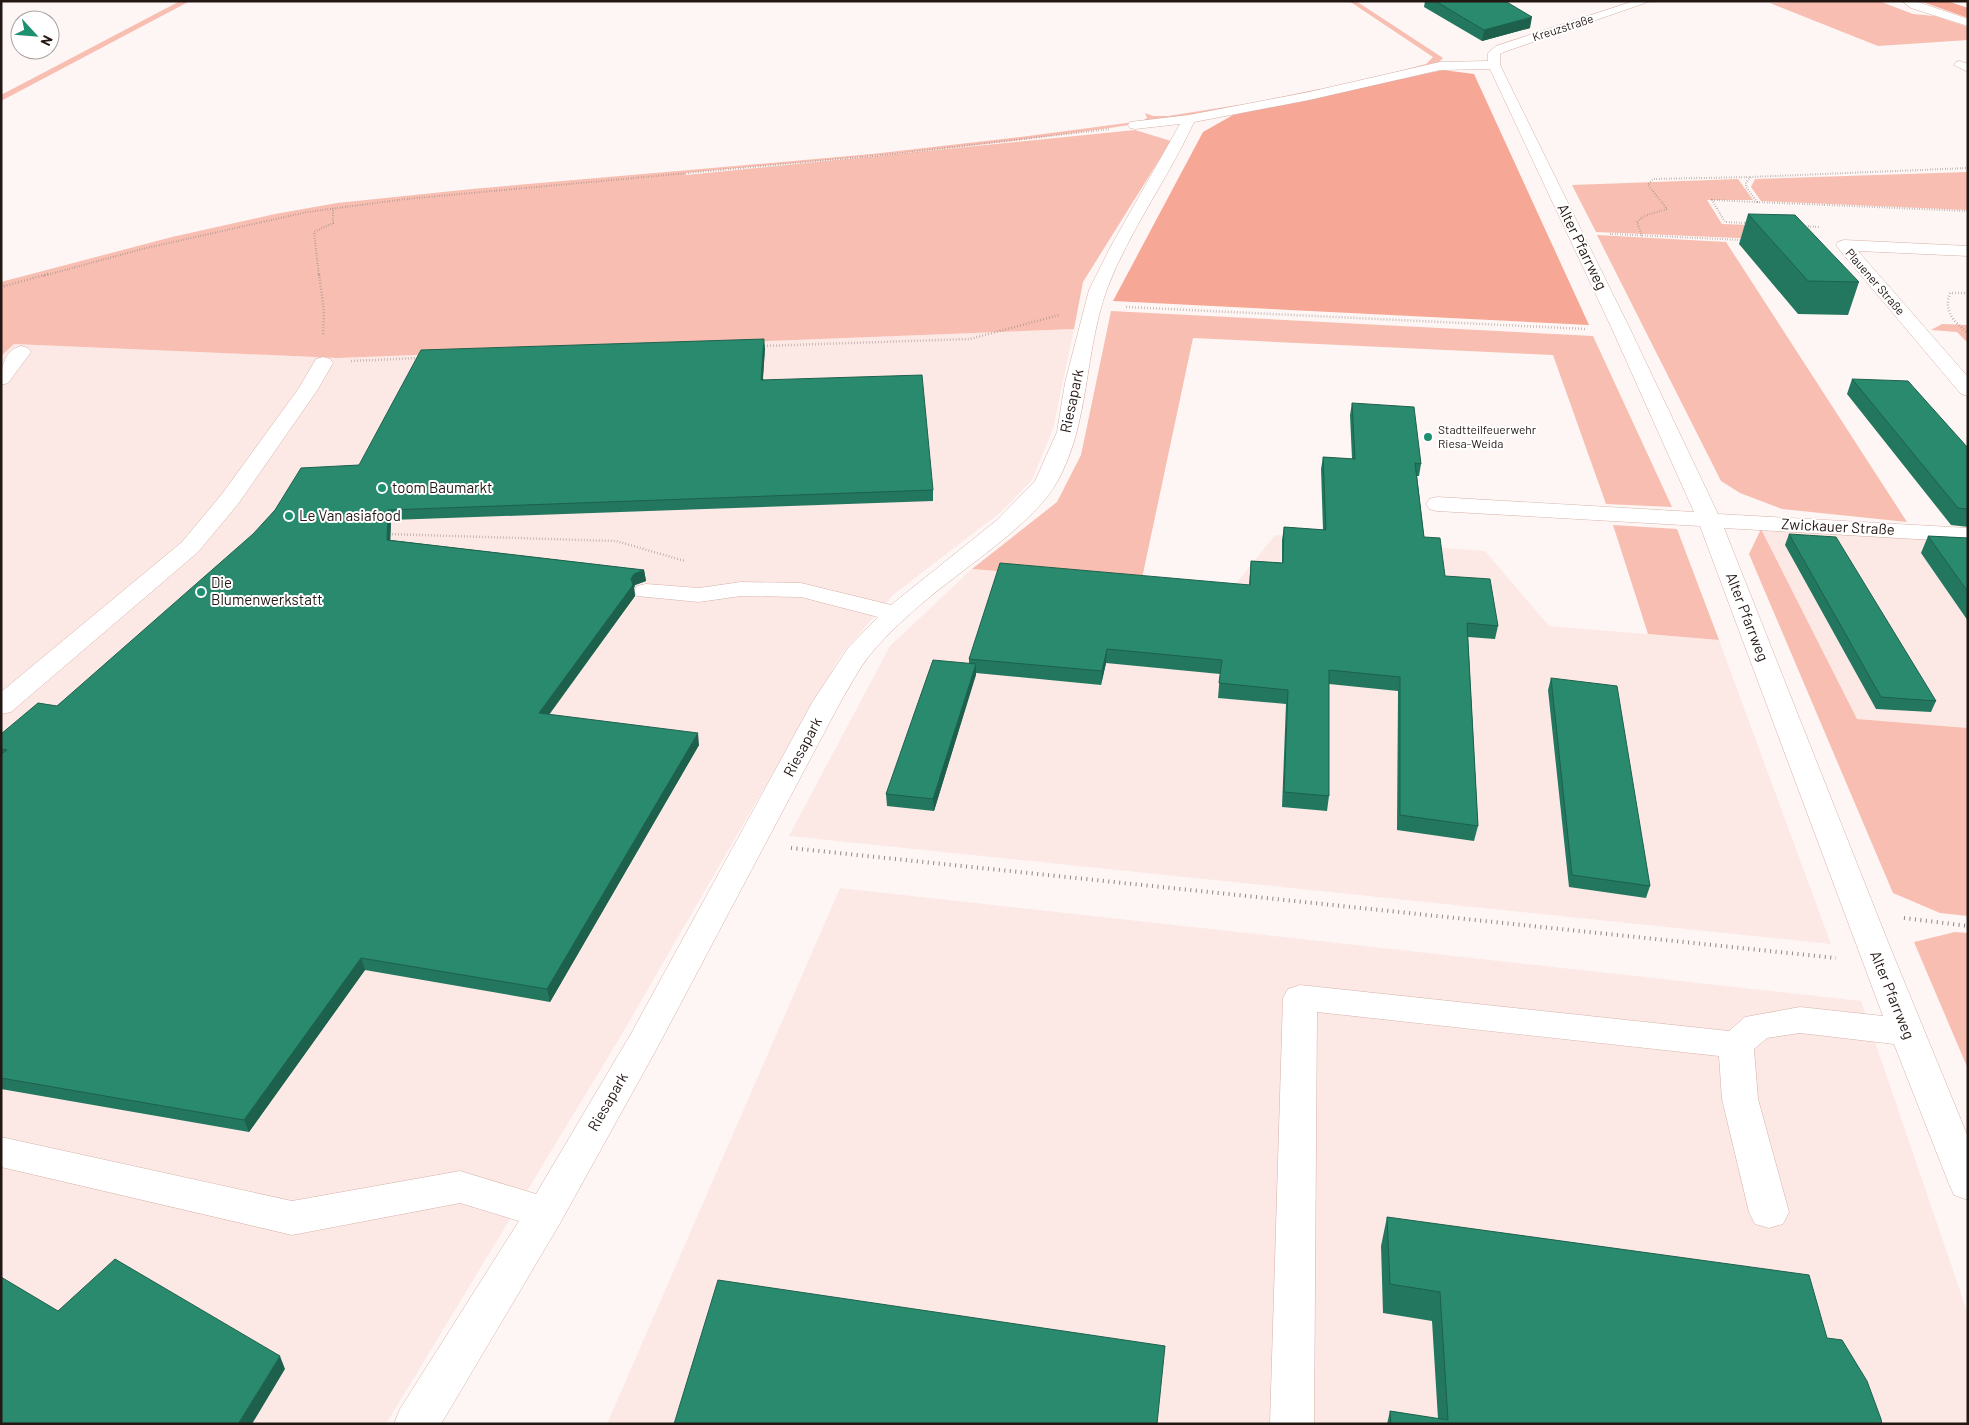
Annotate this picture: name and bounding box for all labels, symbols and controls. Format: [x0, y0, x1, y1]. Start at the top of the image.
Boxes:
north arrow [10, 10, 60, 60]
street label: Kreuzstraße [1530, 11, 1595, 44]
text: N [37, 33, 57, 49]
street label: Alter Pfarrweg [1554, 200, 1612, 293]
street label: Plauener Straße [1843, 245, 1908, 317]
street label: Riesapark [1055, 367, 1087, 434]
place label: Stadtteilfeuerwehr Riesa-Weida [1438, 422, 1537, 450]
marker: Stadtteilfeuerwehr Riesa-Weida [1422, 431, 1434, 443]
place label: toom Baumarkt [392, 478, 493, 496]
marker: toom Baumarkt [376, 482, 388, 494]
place label: Le Van asiafood [299, 506, 401, 524]
marker: Le Van asiafood [283, 510, 295, 522]
street label: Zwickauer Straße [1781, 514, 1895, 538]
street label: Alter Pfarrweg [1723, 570, 1773, 664]
place label: Die Blumenwerkstatt [211, 573, 323, 608]
marker: Die Blumenwerkstatt [195, 586, 207, 598]
street label: Riesapark [779, 713, 825, 779]
street label: Alter Pfarrweg [1867, 948, 1919, 1041]
street label: Riesapark [583, 1069, 631, 1134]

